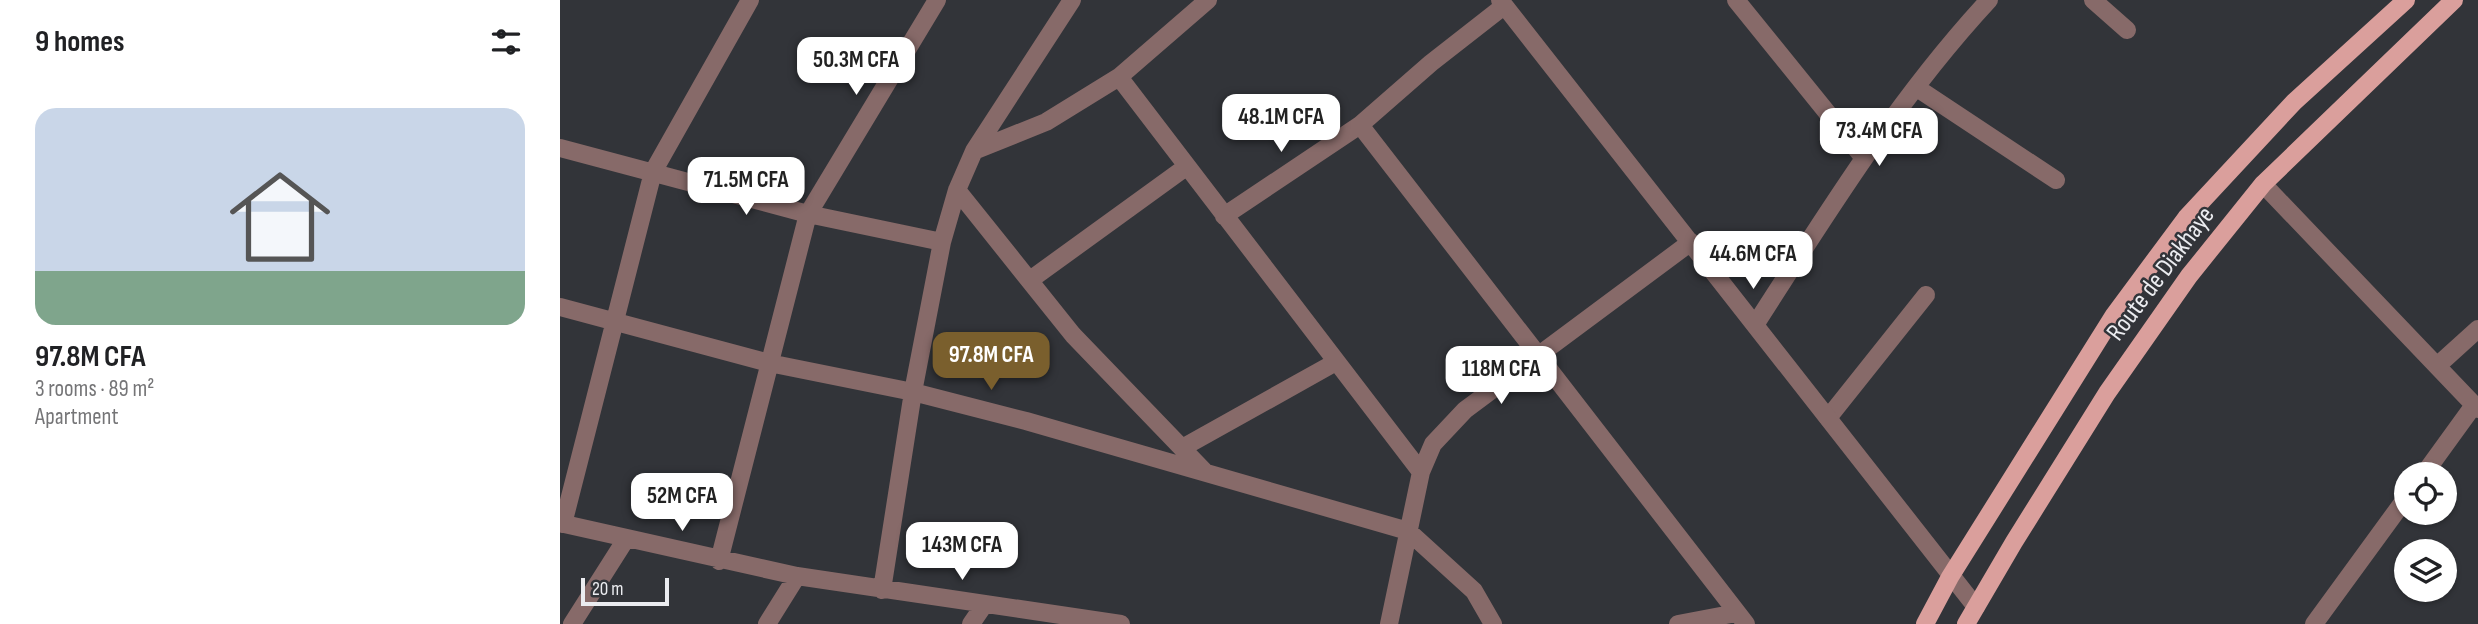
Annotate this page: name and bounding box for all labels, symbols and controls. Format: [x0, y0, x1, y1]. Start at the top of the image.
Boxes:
icon: filters [487, 23, 525, 61]
text: 9 homes [35, 24, 125, 60]
pin: 50.3M CFA [776, 38, 936, 97]
text: 50.3M CFA [813, 46, 899, 74]
pin: 48.1M CFA [1201, 94, 1361, 154]
text: 48.1M CFA [1238, 103, 1324, 131]
pin: 73.4M CFA [1799, 108, 1959, 168]
text: 73.4M CFA [1836, 117, 1922, 145]
icon: home [217, 154, 343, 280]
pin: 71.5M CFA [666, 158, 826, 217]
text: 71.5M CFA [704, 166, 788, 194]
street label: Route de Diakhaye [2101, 201, 2221, 347]
pin: 44.6M CFA [1673, 232, 1833, 291]
text: 44.6M CFA [1710, 240, 1796, 268]
pin: 97.8M CFA [911, 332, 1071, 392]
text: 97.8M CFA [35, 339, 145, 375]
text: 97.8M CFA [949, 341, 1033, 369]
pin: 118M CFA [1429, 346, 1573, 406]
text: 118M CFA [1462, 355, 1540, 383]
text: 3 rooms · 89 m² [35, 375, 154, 403]
text: Apartment [35, 403, 119, 431]
map controls [2394, 462, 2457, 602]
button: locate [2394, 462, 2457, 525]
pin: 52M CFA [617, 474, 747, 533]
text: 52M CFA [647, 482, 717, 510]
pin: 143M CFA [890, 522, 1034, 582]
text: 143M CFA [922, 531, 1002, 559]
button: layers [2394, 539, 2457, 602]
scale bar [581, 575, 668, 607]
text: 20 m [592, 578, 624, 601]

